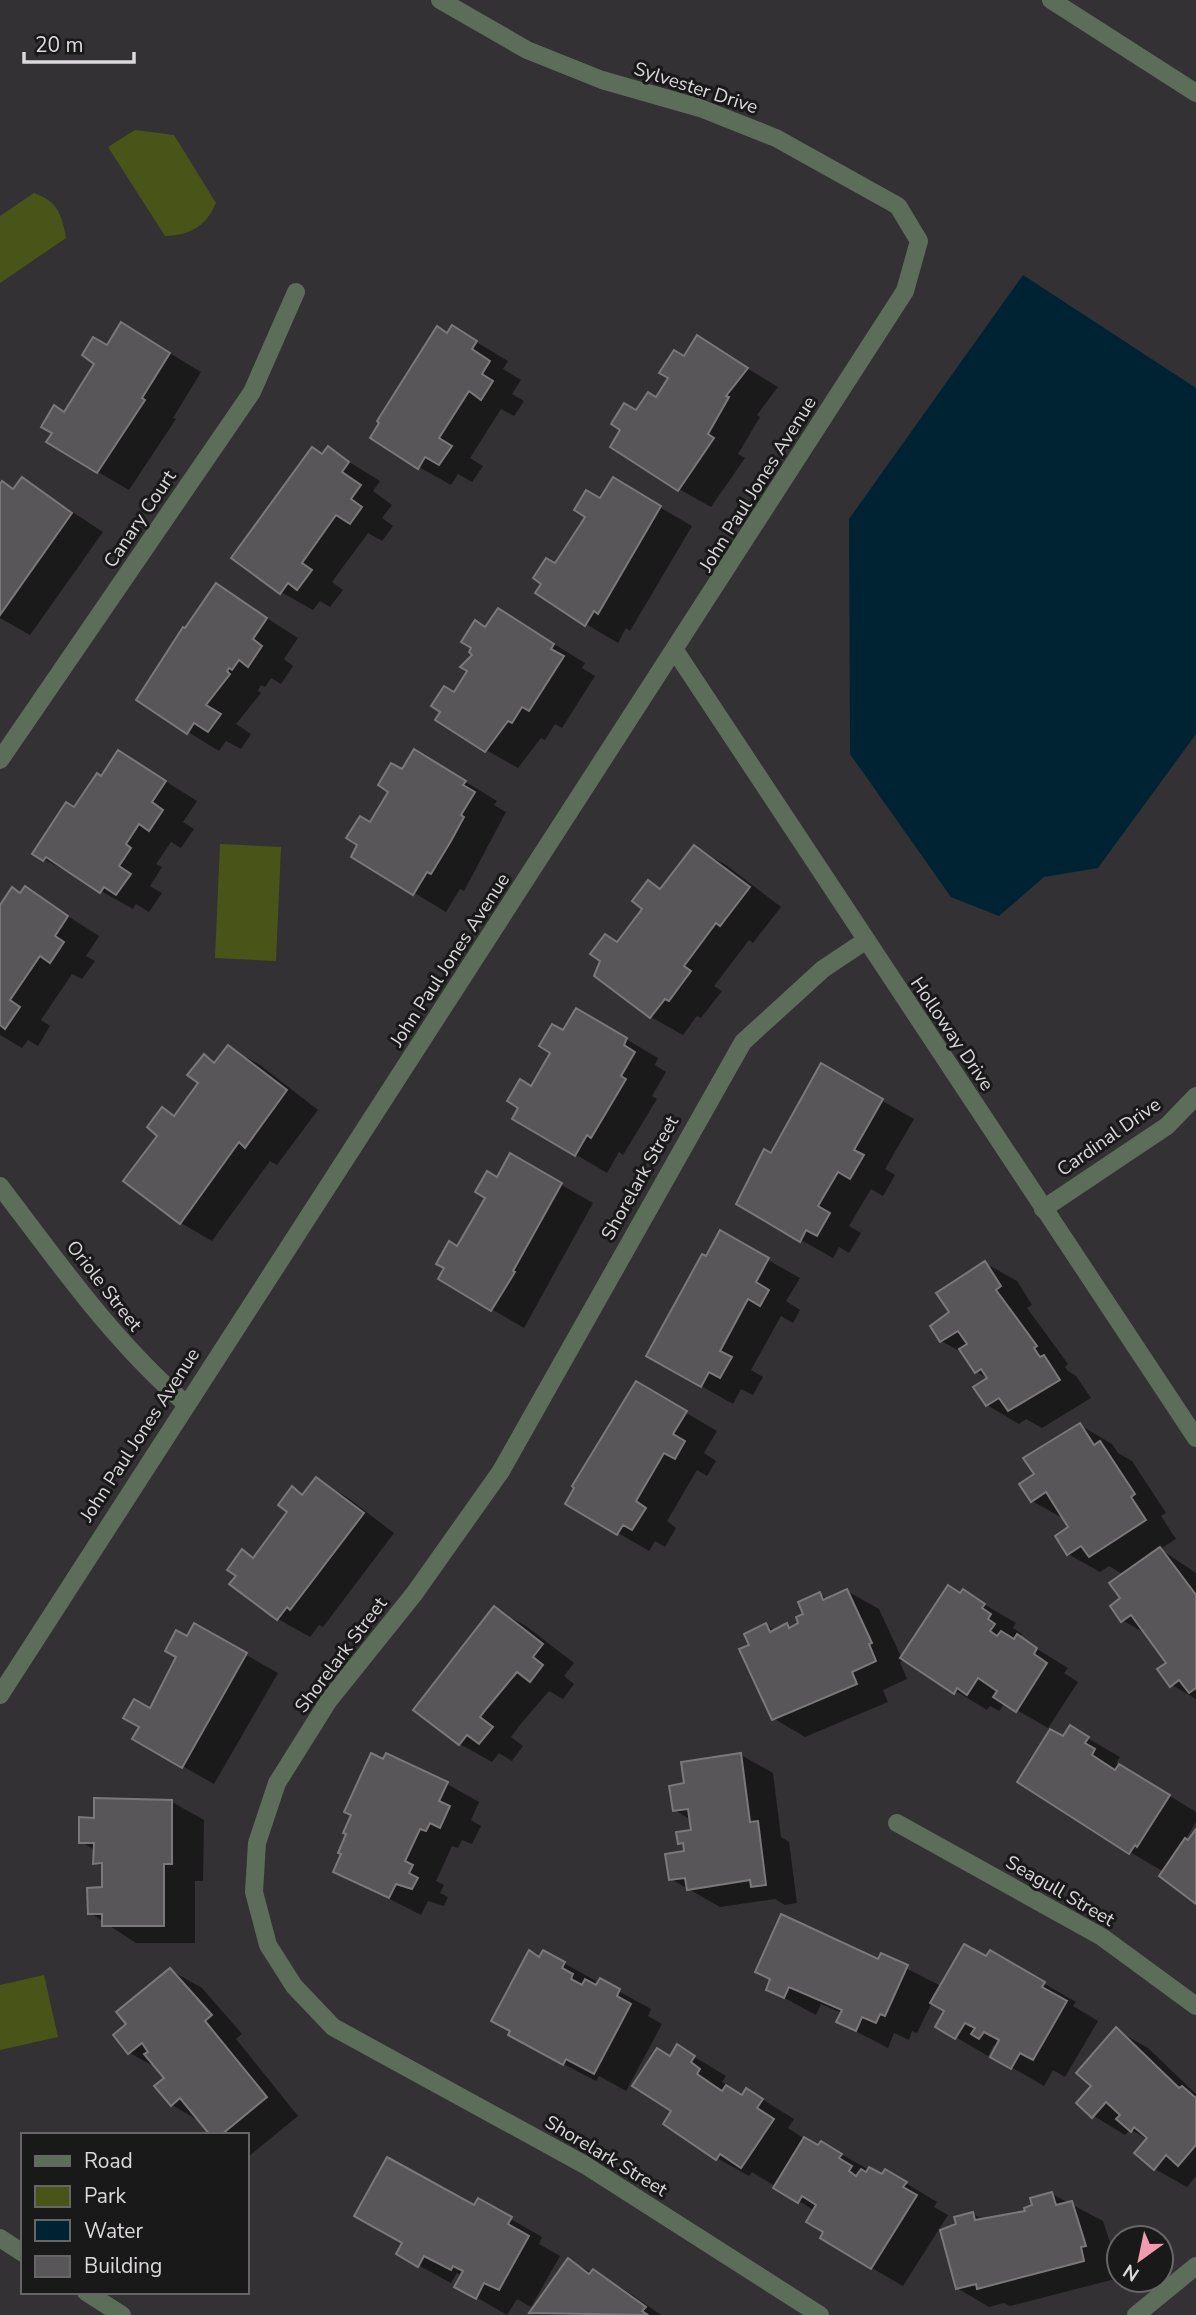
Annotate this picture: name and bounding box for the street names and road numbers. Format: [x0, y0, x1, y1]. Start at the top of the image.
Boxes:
street label: Sylvester Drive [631, 56, 761, 120]
street label: John Paul Jones Avenue [693, 391, 823, 578]
street label: Canary Court [98, 465, 182, 573]
street label: John Paul Jones Avenue [383, 868, 516, 1053]
street label: Holloway Drive [904, 972, 1000, 1096]
street label: Cardinal Drive [1052, 1092, 1166, 1182]
street label: Shorelark Street [595, 1111, 685, 1245]
street label: Oriole Street [60, 1235, 148, 1337]
street label: John Paul Jones Avenue [73, 1343, 206, 1528]
street label: Shorelark Street [289, 1592, 393, 1718]
street label: Seagull Street [1001, 1849, 1119, 1933]
street label: Shorelark Street [540, 2109, 672, 2203]

